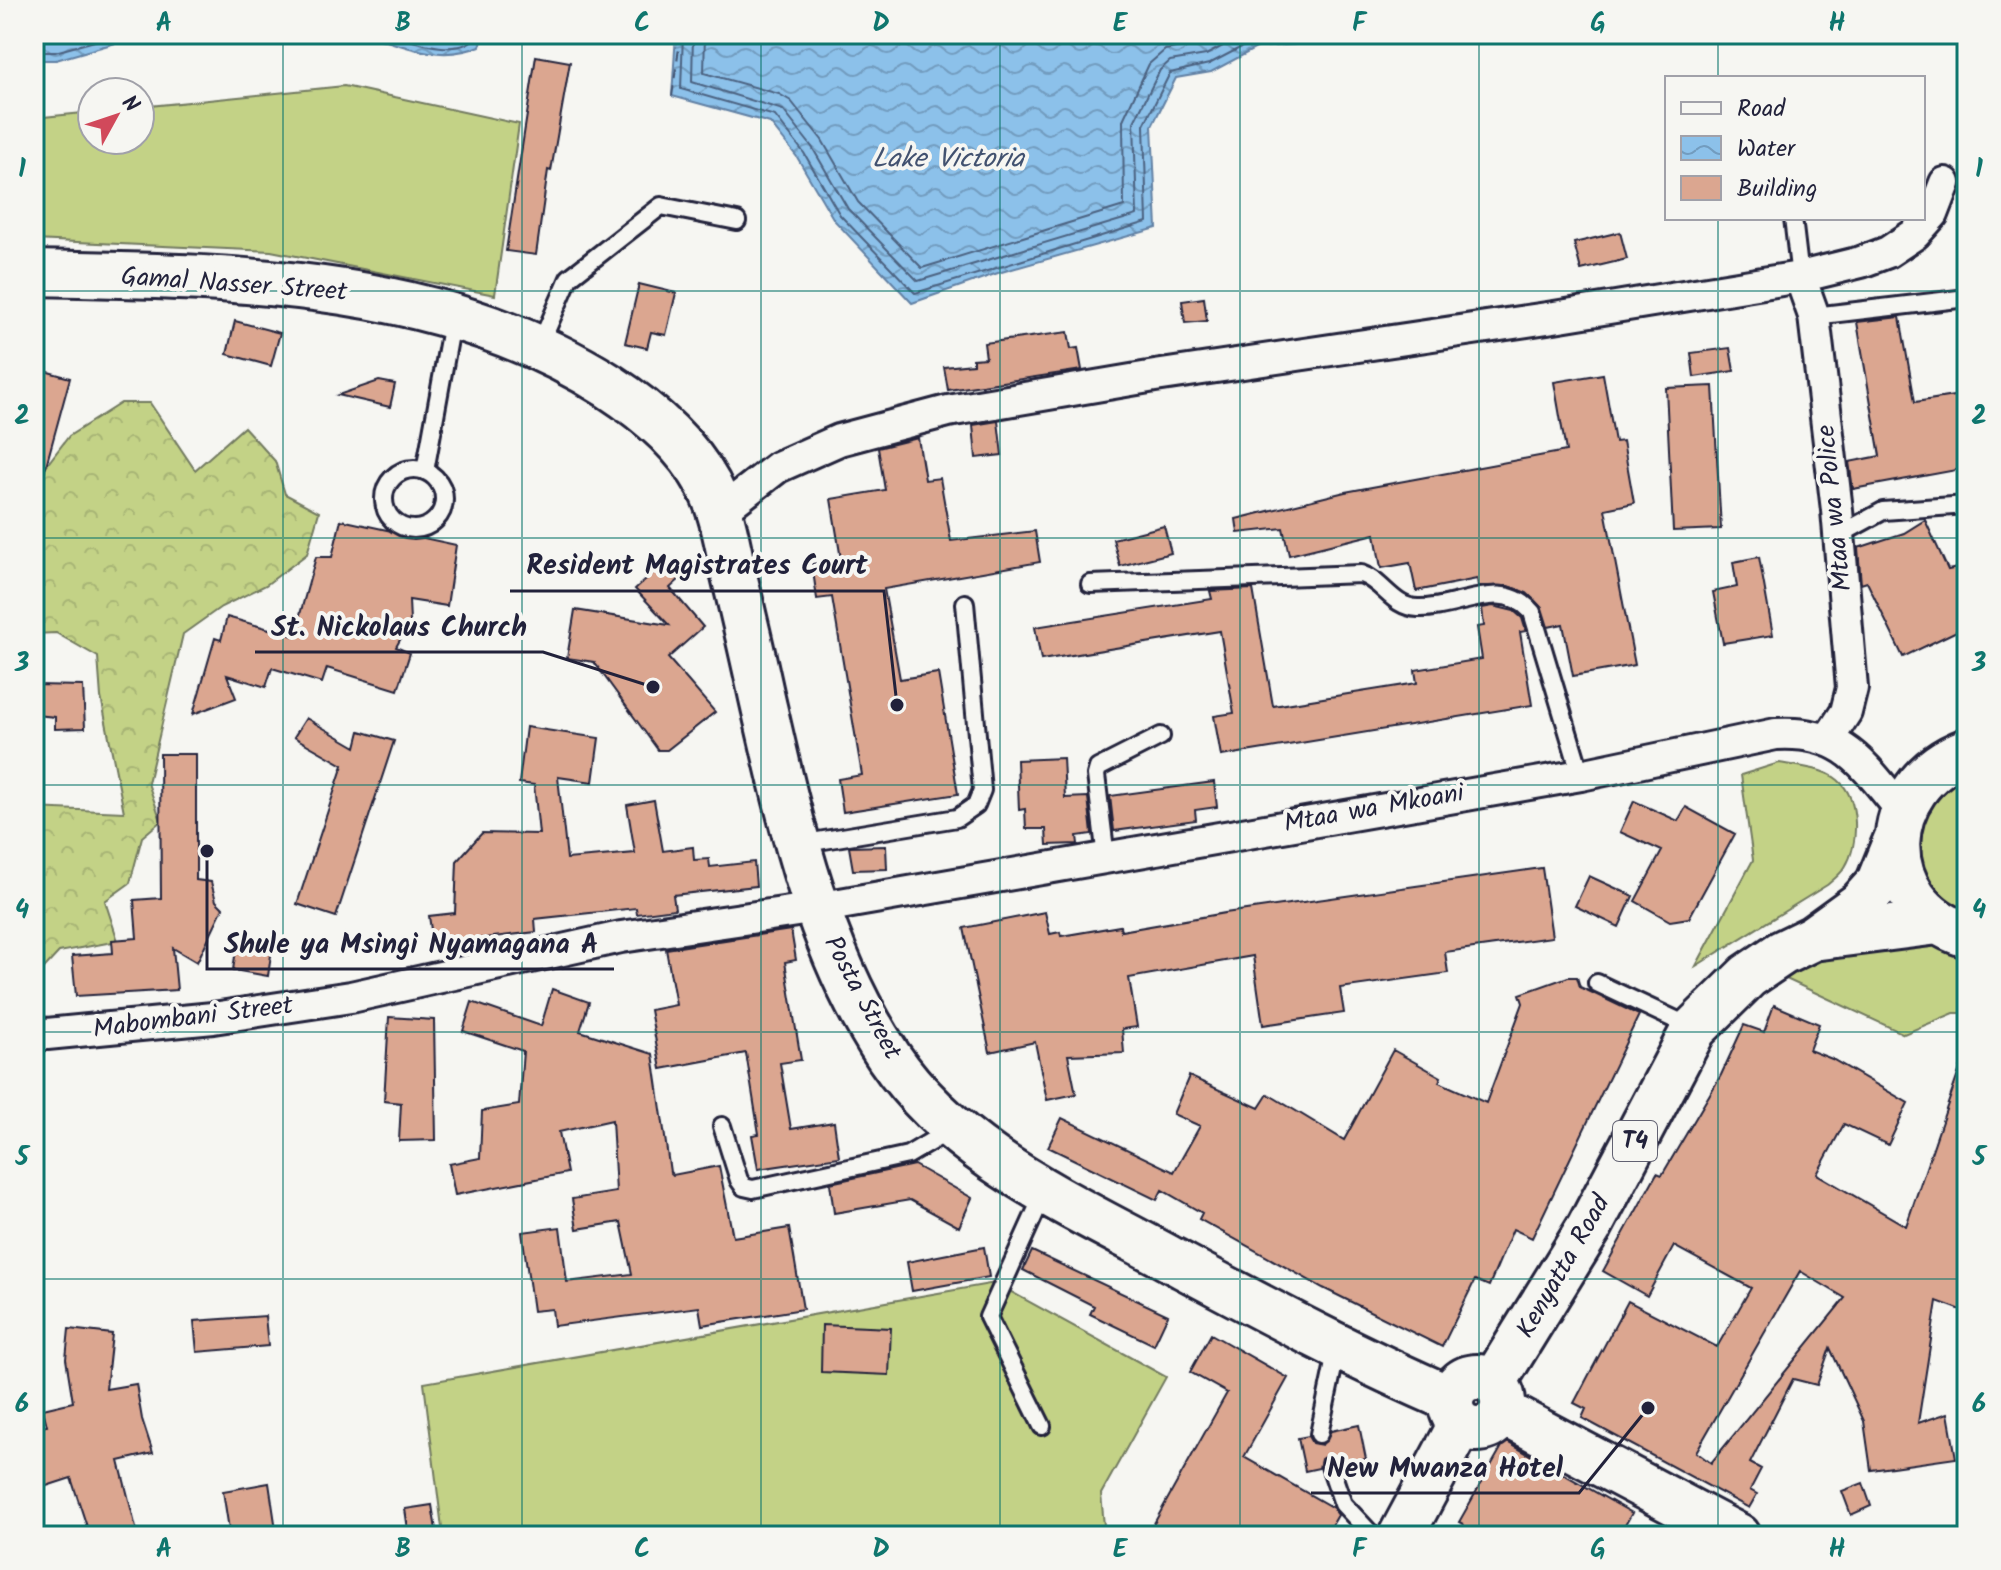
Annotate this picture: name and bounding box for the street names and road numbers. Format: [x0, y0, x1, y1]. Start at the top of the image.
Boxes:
street label: Gamal Nasser Street [120, 256, 349, 314]
street label: Mtaa wa Police [1805, 422, 1865, 593]
street label: Mtaa wa Mkoani [1281, 772, 1469, 846]
street label: Posta Street [812, 928, 913, 1069]
street label: Mabombani Street [91, 985, 296, 1051]
road number: T4 [1613, 1121, 1657, 1161]
street label: Kenyatta Road [1506, 1186, 1623, 1347]

